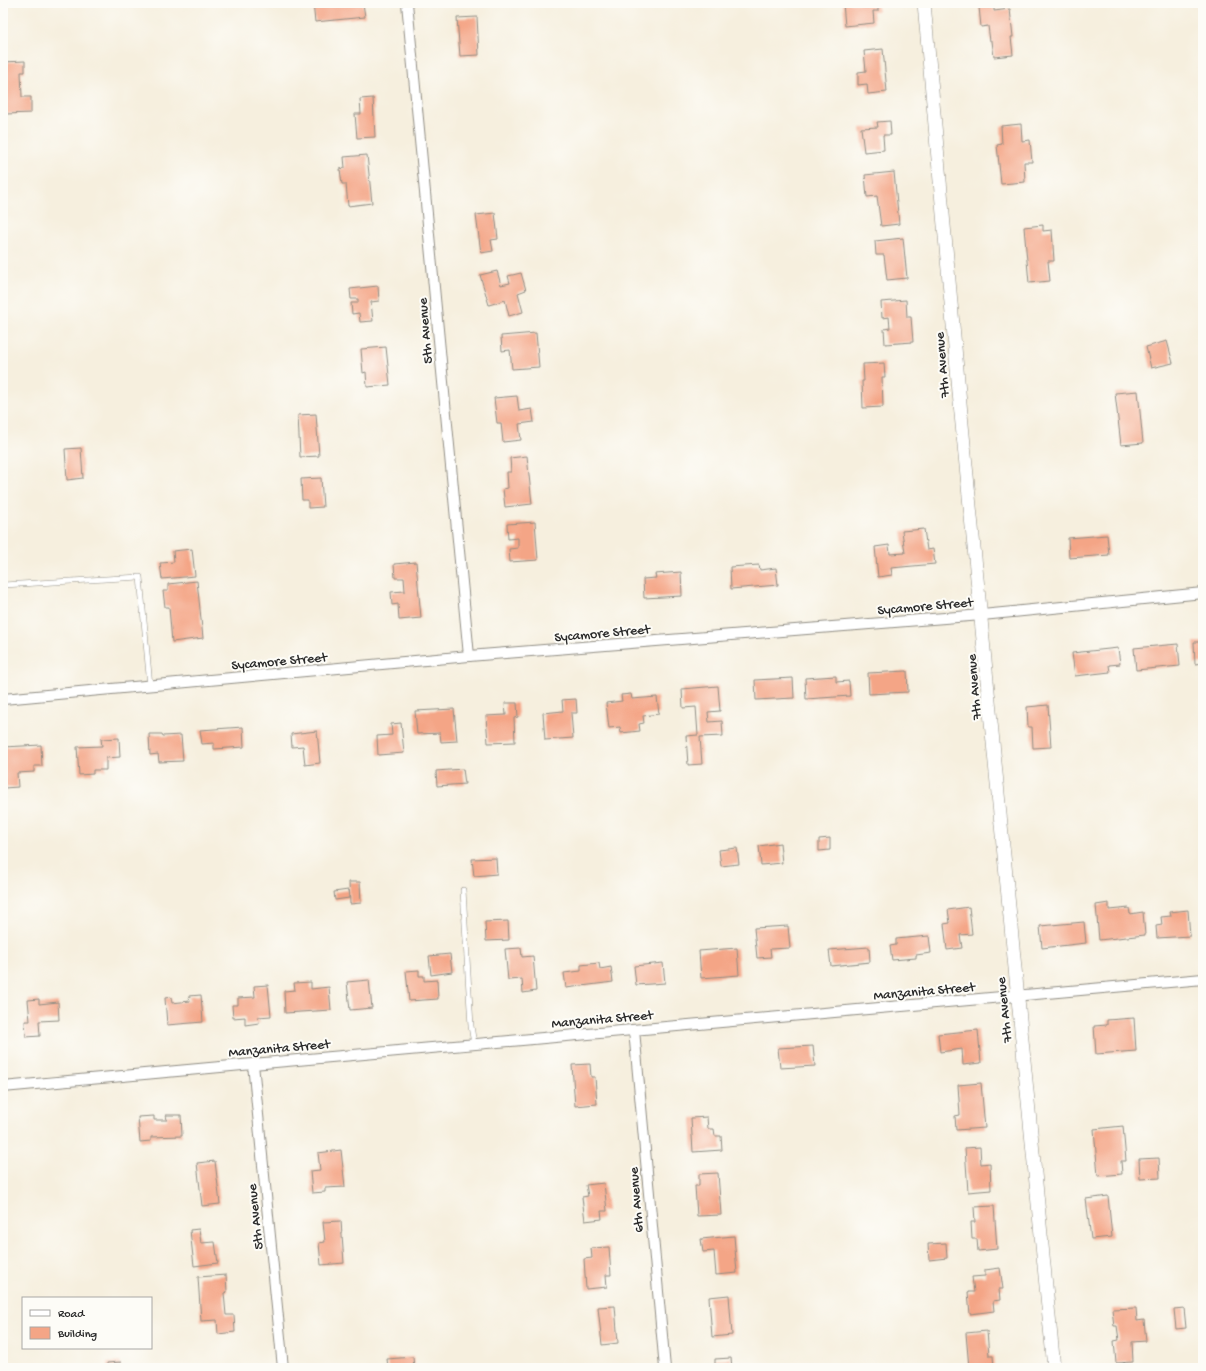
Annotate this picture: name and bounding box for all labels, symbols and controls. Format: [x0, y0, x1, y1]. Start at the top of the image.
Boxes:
street label: 5th Avenue [415, 296, 438, 364]
street label: 7th Avenue [932, 330, 955, 399]
street label: Sycamore Street [877, 595, 975, 620]
street label: Sycamore Street [554, 622, 652, 647]
street label: Sycamore Street [231, 650, 329, 675]
street label: 7th Avenue [964, 652, 987, 721]
street label: 7th Avenue [994, 975, 1017, 1044]
street label: Manzanita Street [873, 979, 977, 1005]
street label: Manzanita Street [551, 1007, 655, 1033]
street label: Manzanita Street [228, 1036, 332, 1062]
street label: 6th Avenue [626, 1166, 649, 1233]
street label: 5th Avenue [245, 1182, 268, 1250]
legend [22, 1297, 152, 1349]
text: Road [58, 1308, 85, 1322]
text: Building [57, 1328, 97, 1342]

